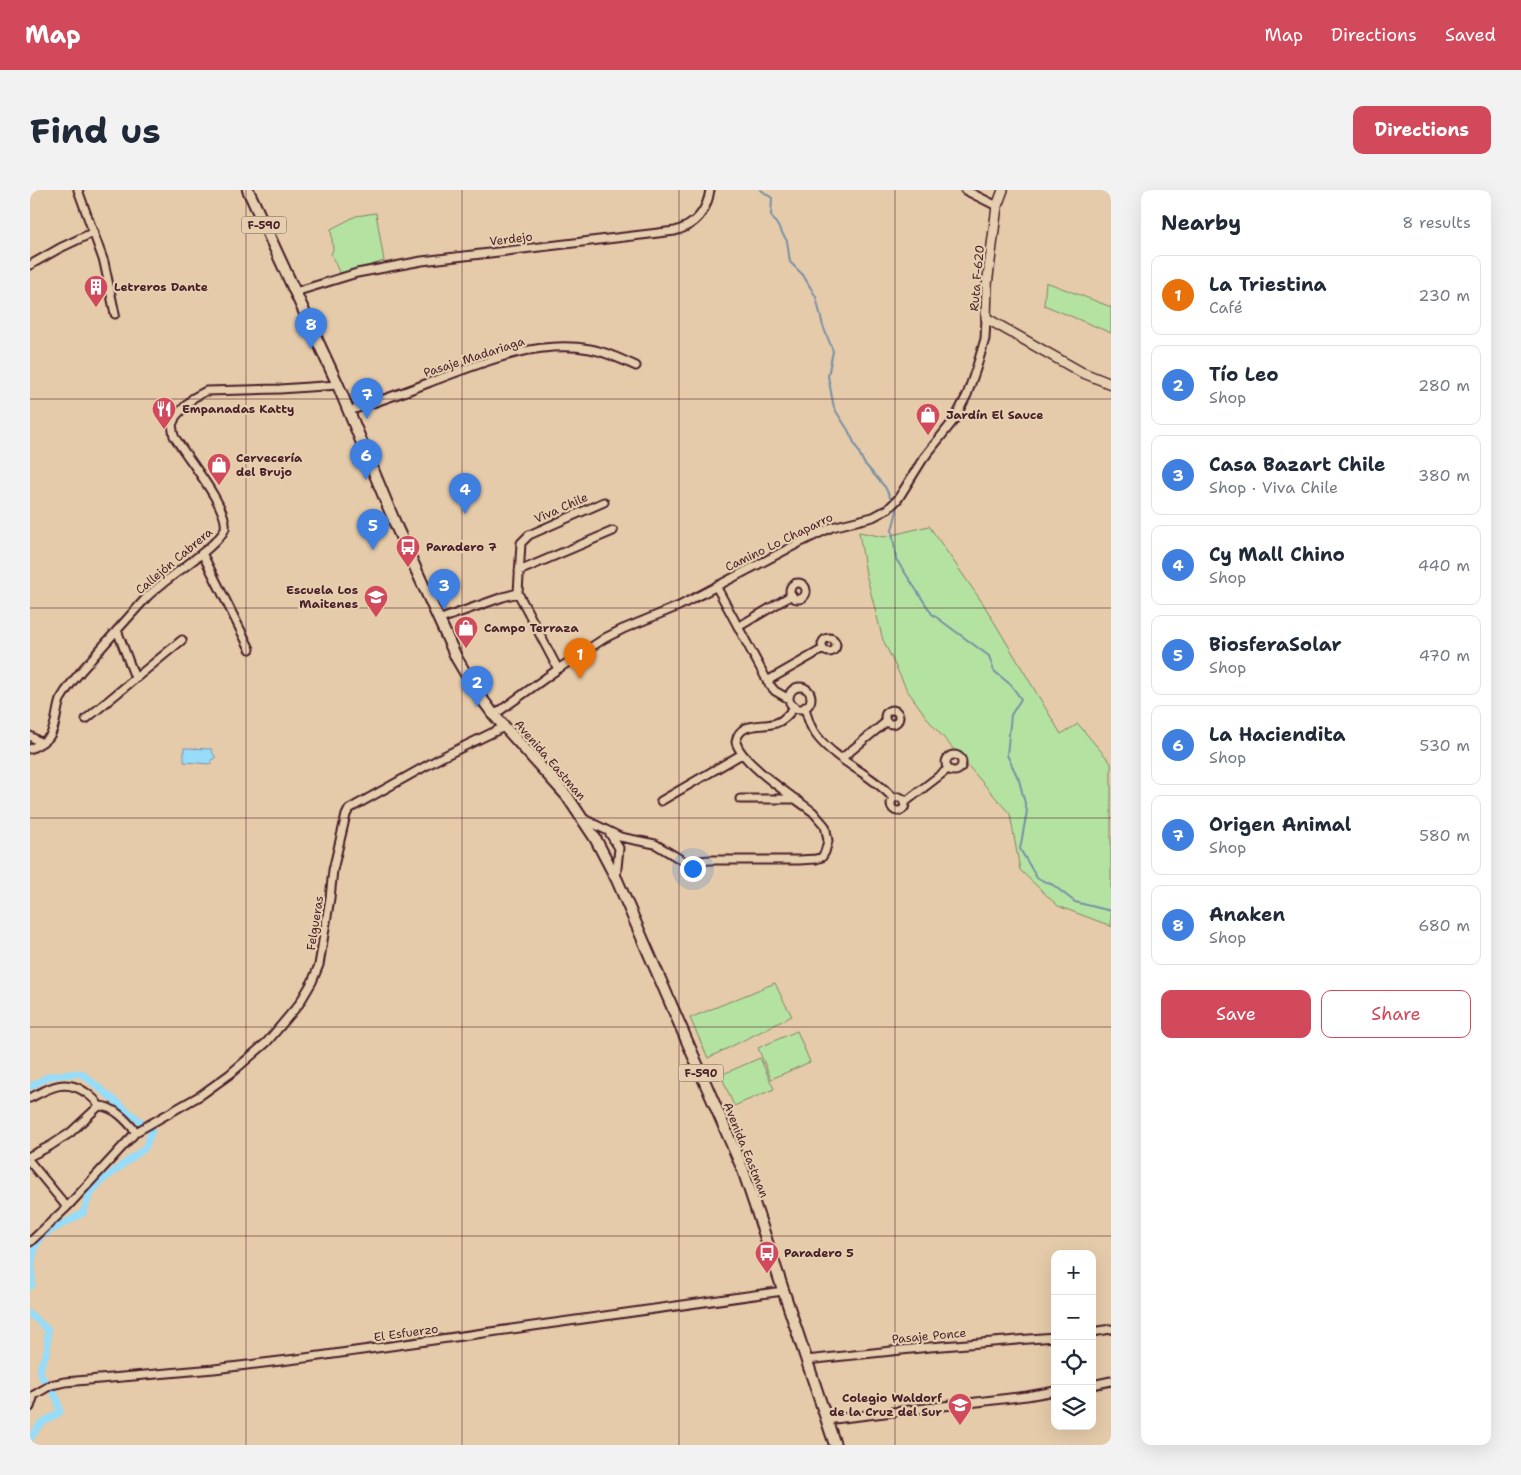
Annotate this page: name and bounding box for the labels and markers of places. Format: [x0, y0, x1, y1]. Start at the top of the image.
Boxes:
building icon: Letreros Dante [83, 274, 109, 308]
place label: Letreros Dante [114, 279, 208, 295]
pin: 8 [295, 308, 327, 349]
pin: 7 [351, 378, 383, 419]
restaurant icon: Empanadas Katty [151, 396, 177, 430]
place label: Empanadas Katty [182, 401, 294, 417]
shop icon: Jardín El Sauce [915, 402, 941, 436]
place label: Jardín El Sauce [946, 407, 1044, 423]
pin: 6 [350, 439, 382, 480]
place label: Cervecería del Brujo [236, 450, 303, 480]
shop icon: Cervecería del Brujo [206, 452, 232, 486]
pin: 4 [449, 473, 481, 514]
pin: 5 [357, 509, 389, 550]
bus stop icon: Paradero 7 [395, 534, 421, 568]
place label: Paradero 7 [426, 539, 497, 555]
pin: 3 [428, 569, 460, 610]
place label: Escuela Los Maitenes [286, 582, 358, 612]
school or university icon: Escuela Los Maitenes [363, 584, 389, 618]
shop icon: Campo Terraza [453, 615, 479, 649]
place label: Campo Terraza [484, 620, 579, 636]
pin: 1 [564, 638, 596, 679]
pin: 2 [461, 666, 493, 707]
bus stop icon: Paradero 5 [754, 1240, 780, 1274]
place label: Paradero 5 [784, 1245, 854, 1261]
place label: Colegio Waldorf de la Cruz del Sur [829, 1390, 943, 1420]
school or university icon: Colegio Waldorf de la Cruz del Sur [947, 1392, 973, 1426]

